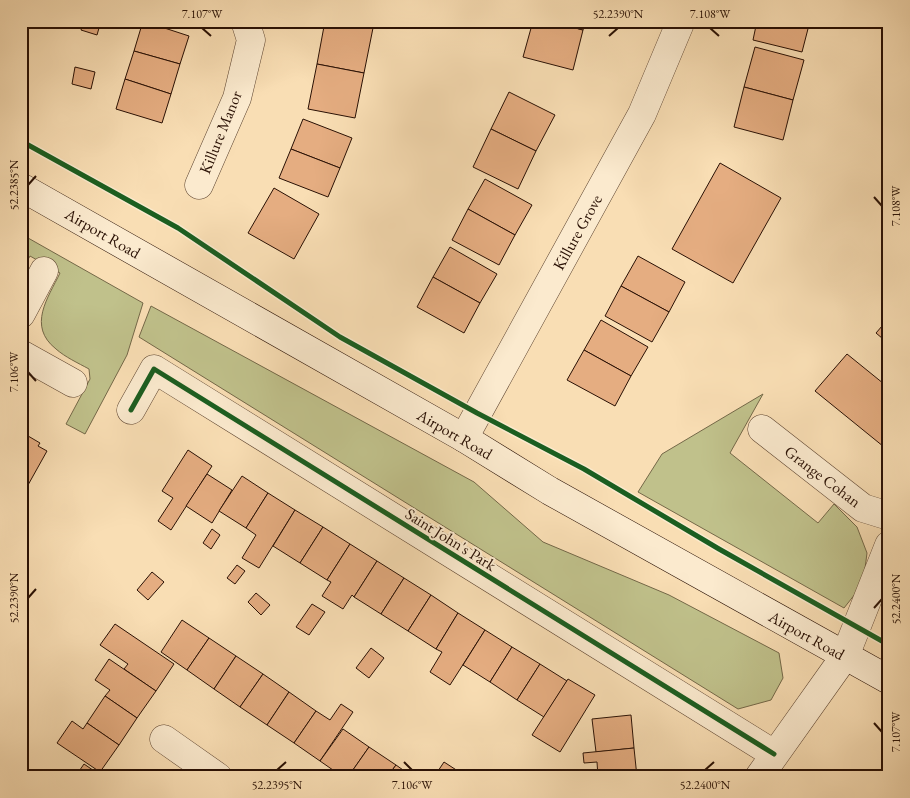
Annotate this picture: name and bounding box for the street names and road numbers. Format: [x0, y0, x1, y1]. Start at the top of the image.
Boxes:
street label: Killure Manor [194, 87, 247, 177]
street label: Killure Grove [548, 191, 607, 274]
street label: Airport Road [60, 203, 145, 264]
street label: Airport Road [412, 404, 497, 465]
street label: Grange Cohan [780, 441, 866, 512]
street label: Saint John's Park [401, 503, 500, 576]
street label: Airport Road [764, 605, 849, 665]

